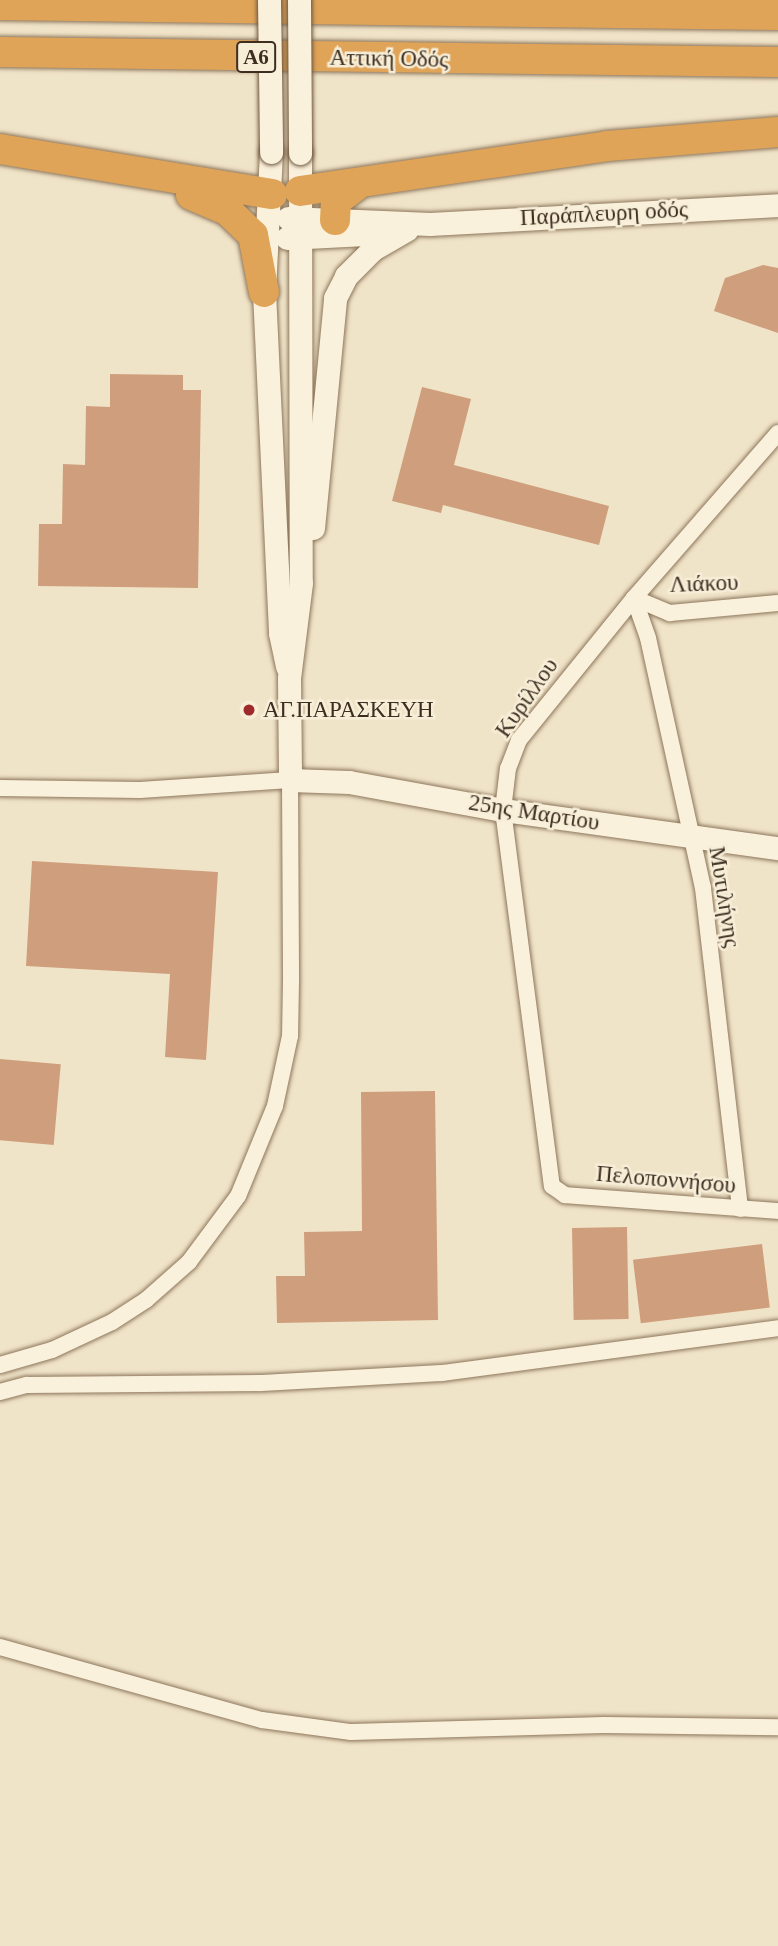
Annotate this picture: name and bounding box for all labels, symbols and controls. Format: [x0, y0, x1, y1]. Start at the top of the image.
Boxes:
road number: Α6 [235, 40, 277, 74]
street label: Αττική Οδός [329, 44, 449, 74]
street label: Παράπλευρη οδός [519, 196, 689, 232]
street label: Λιάκου [669, 569, 739, 599]
street label: Κυρίλλου [490, 653, 564, 743]
place label: ΑΓ.ΠΑΡΑΣΚΕΥΗ [263, 696, 434, 724]
marker: ΑΓ.ΠΑΡΑΣΚΕΥΗ [241, 702, 257, 718]
street label: 25ης Μαρτίου [467, 789, 601, 837]
street label: Μυτιλήνης [702, 845, 746, 949]
street label: Πελοποννήσου [595, 1160, 737, 1200]

